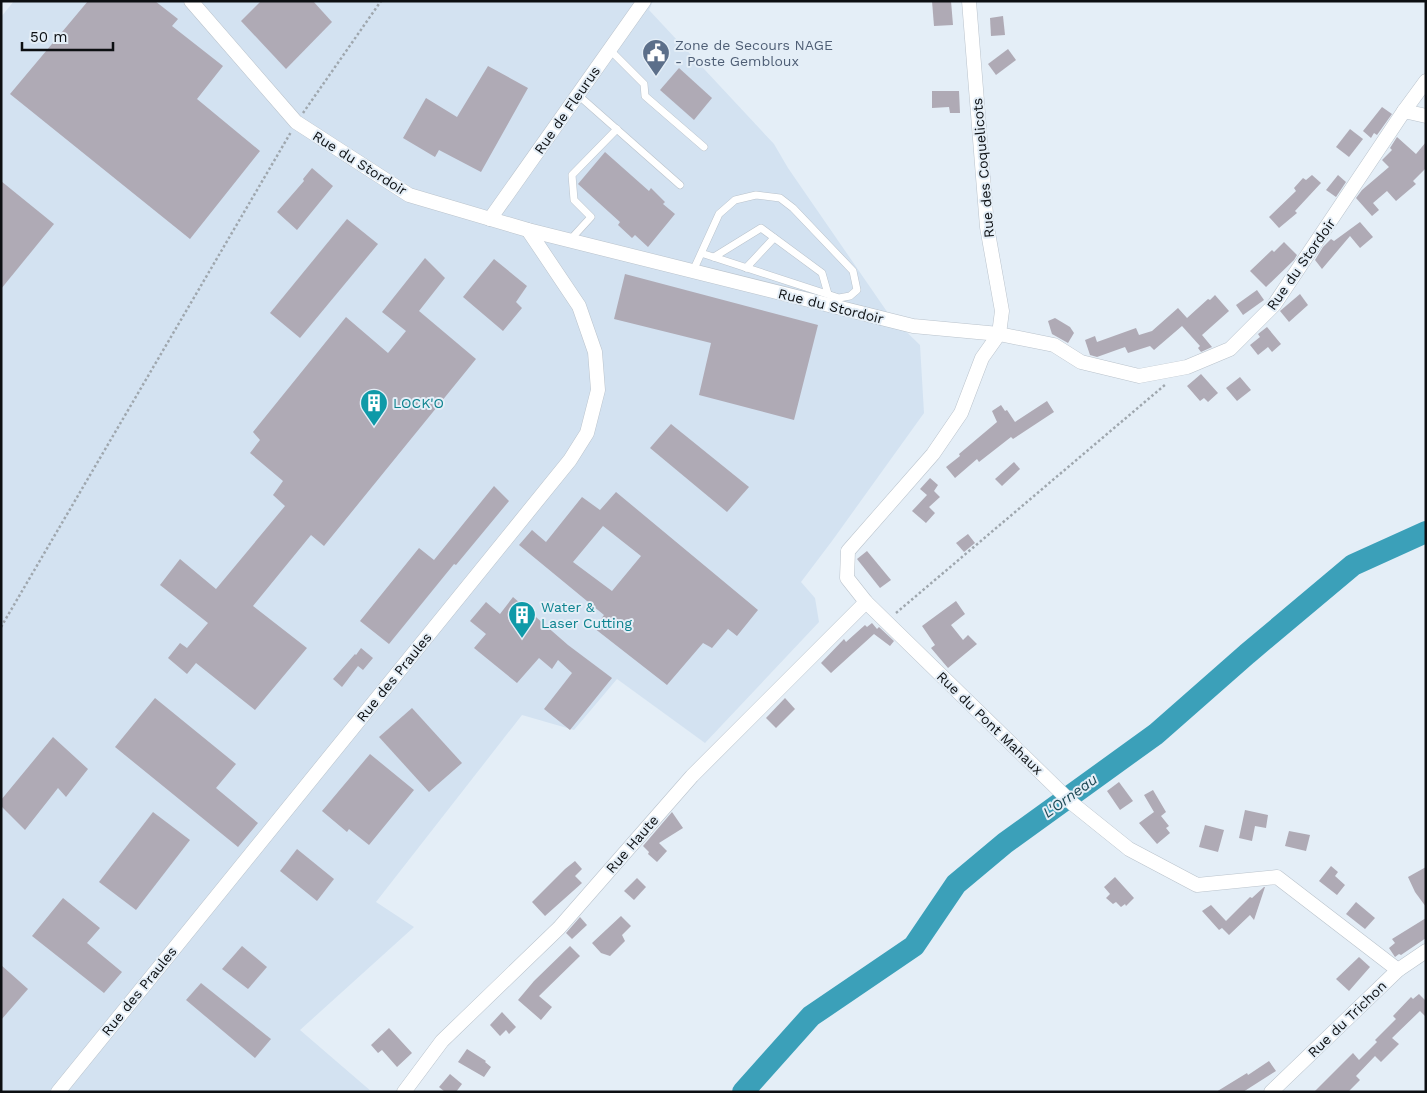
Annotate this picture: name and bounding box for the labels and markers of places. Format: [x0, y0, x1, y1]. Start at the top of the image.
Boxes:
place label: Zone de Secours NAGE - Poste Gembloux [675, 37, 833, 69]
public building icon: Zone de Secours NAGE - Poste Gembloux [641, 38, 671, 77]
building icon: LOCK'O [359, 388, 389, 427]
place label: LOCK'O [393, 395, 444, 411]
place label: Water & Laser Cutting [541, 599, 632, 631]
building icon: Water & Laser Cutting [507, 600, 537, 639]

